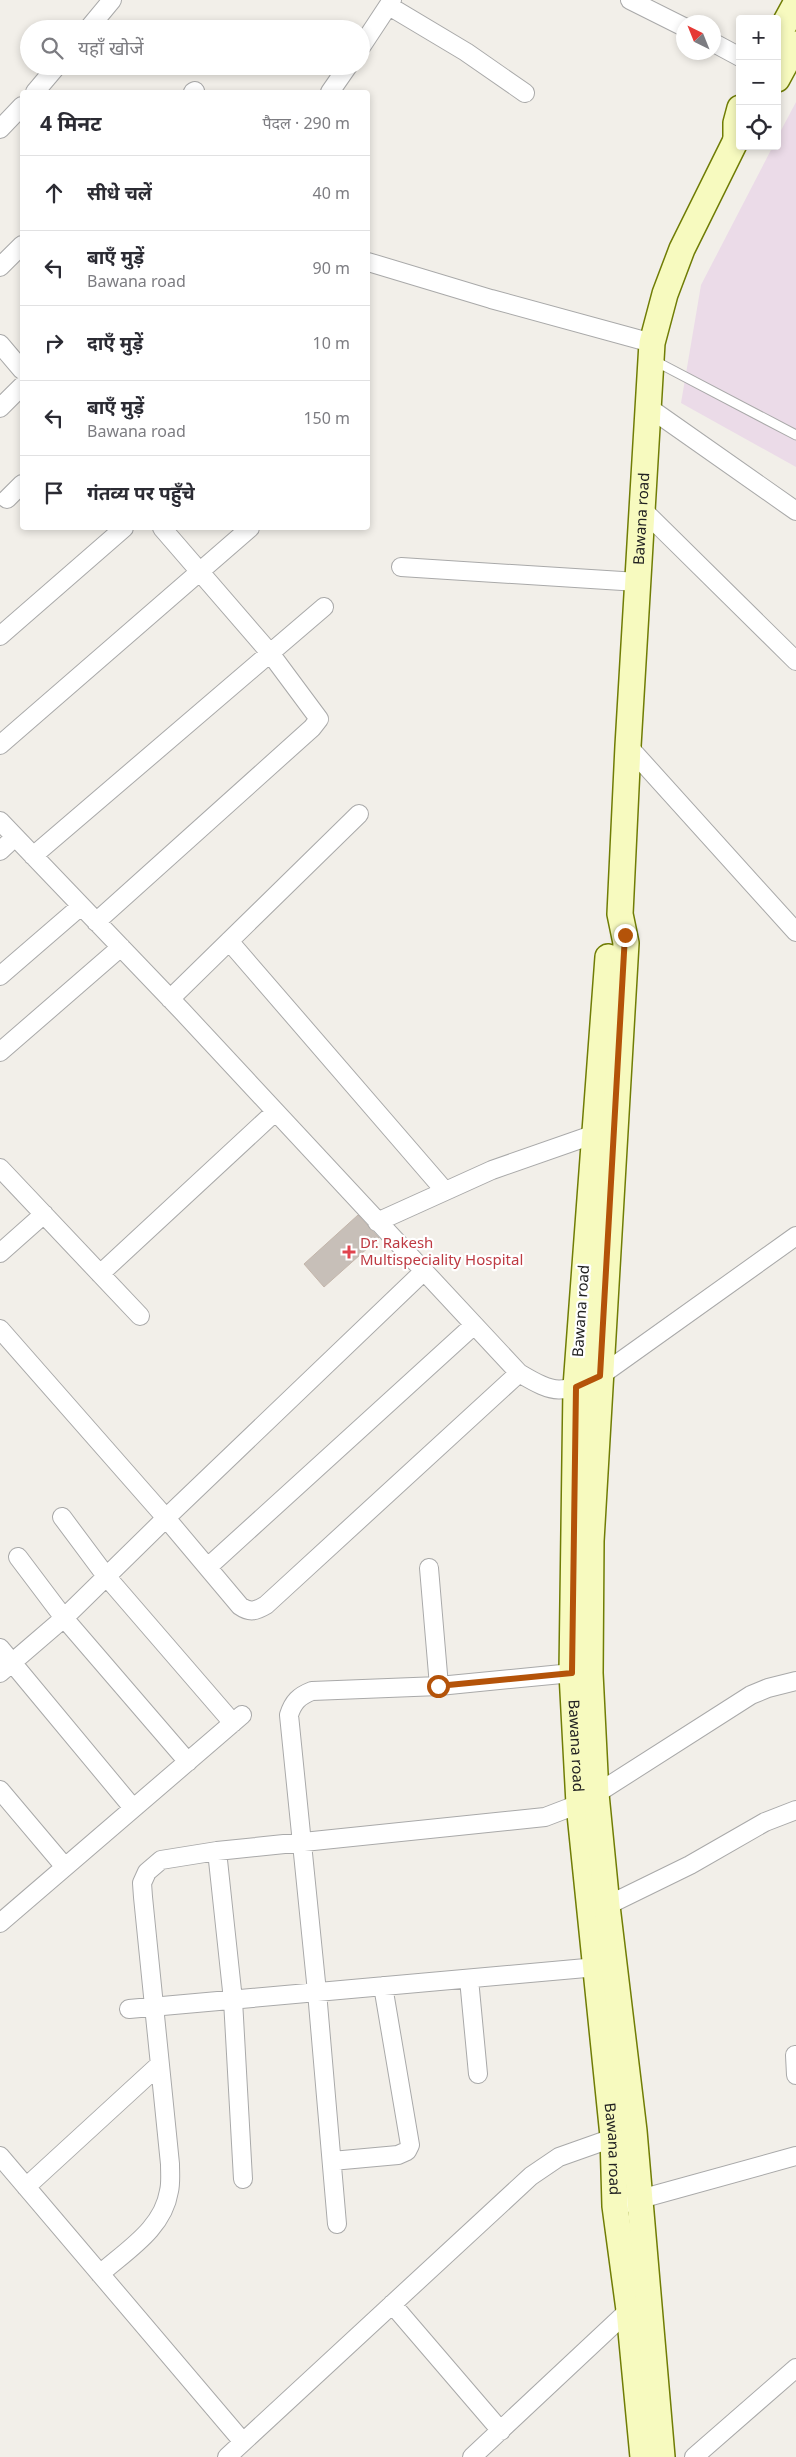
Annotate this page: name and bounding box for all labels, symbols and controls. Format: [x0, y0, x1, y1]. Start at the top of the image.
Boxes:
north arrow [676, 15, 721, 60]
map controls [736, 15, 781, 150]
button: + [736, 15, 781, 60]
search box [20, 20, 370, 75]
icon: search [38, 34, 66, 62]
text: यहाँ खोजें [78, 35, 144, 61]
button: − [736, 60, 781, 105]
button: locate [736, 105, 781, 150]
text: 4 मिनट [40, 109, 102, 137]
text: पैदल · 290 m [262, 112, 350, 134]
icon: ahead [40, 179, 68, 207]
text: सीधे चलें [87, 180, 152, 206]
text: 40 m [313, 182, 350, 204]
text: बाएँ मुड़ें [87, 244, 144, 270]
icon: left [40, 254, 68, 282]
text: 90 m [313, 257, 350, 279]
text: Bawana road [87, 270, 186, 292]
icon: right [40, 329, 68, 357]
text: दाएँ मुड़ें [87, 330, 143, 356]
text: 10 m [313, 332, 350, 354]
text: बाएँ मुड़ें [87, 394, 144, 420]
icon: left [40, 404, 68, 432]
text: 150 m [303, 407, 350, 429]
text: Bawana road [87, 420, 186, 442]
street label: Bawana road [628, 472, 653, 566]
icon: arrive [40, 479, 68, 507]
text: गंतव्य पर पहुँचे [87, 480, 195, 506]
route end [614, 924, 637, 947]
place label: Dr. Rakesh Multispeciality Hospital [360, 1232, 523, 1269]
marker: Dr. Rakesh Multispeciality Hospital [342, 1245, 356, 1259]
street label: Bawana road [567, 1264, 593, 1358]
route start [427, 1675, 450, 1698]
street label: Bawana road [564, 1699, 589, 1792]
street label: Bawana road [601, 2102, 626, 2195]

